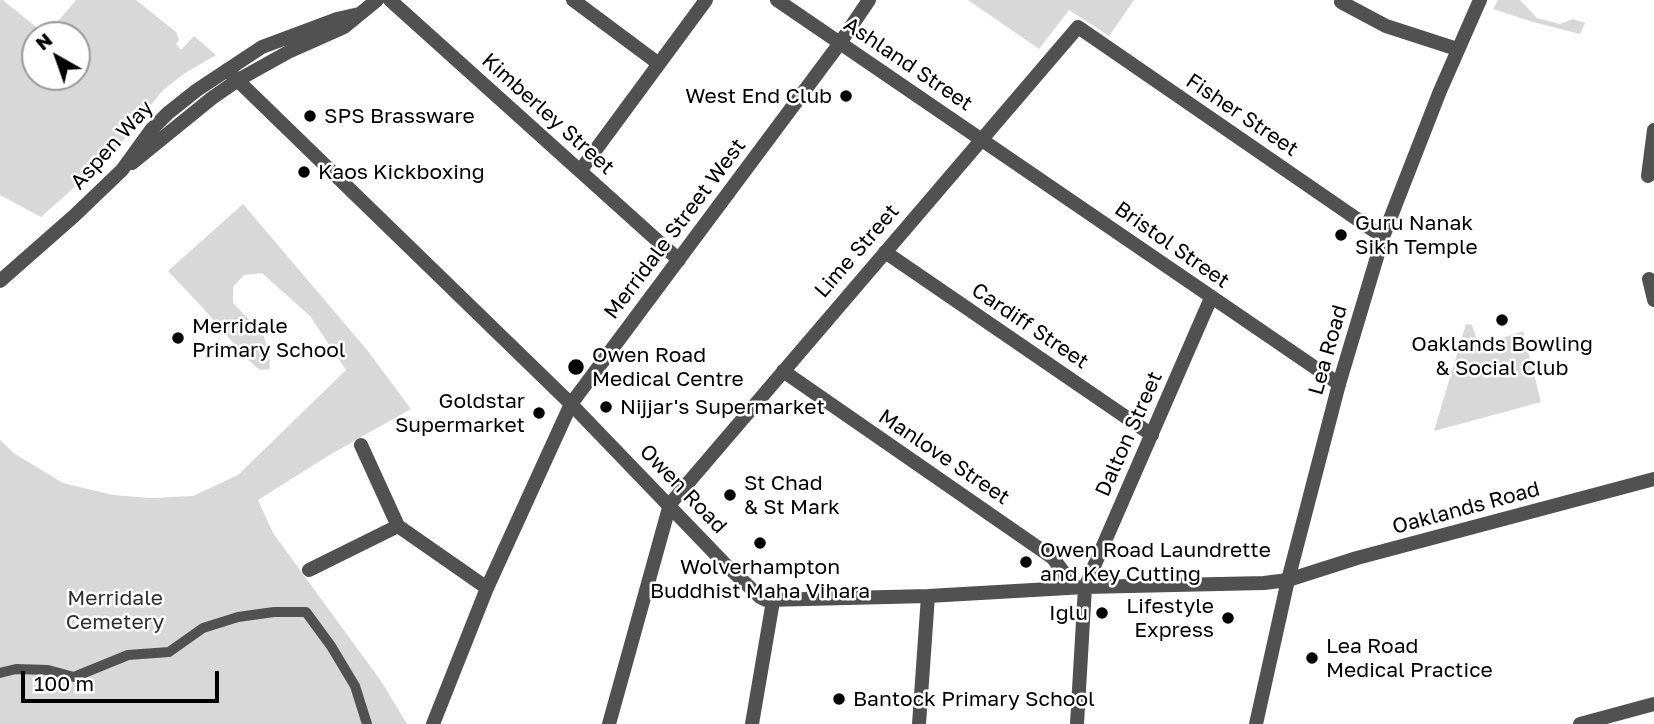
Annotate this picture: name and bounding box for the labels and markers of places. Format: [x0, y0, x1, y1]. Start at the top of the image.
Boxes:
place label: West End Club [685, 83, 832, 109]
marker: West End Club [838, 88, 854, 104]
place label: SPS Brassware [324, 103, 475, 129]
marker: SPS Brassware [302, 108, 318, 124]
place label: Kaos Kickboxing [318, 159, 485, 185]
marker: Kaos Kickboxing [296, 164, 312, 180]
place label: Guru Nanak Sikh Temple [1355, 210, 1478, 260]
marker: Guru Nanak Sikh Temple [1333, 227, 1349, 243]
marker: Oaklands Bowling & Social Club [1494, 312, 1510, 328]
place label: Merridale Primary School [192, 313, 346, 363]
marker: Merridale Primary School [170, 330, 186, 346]
place label: Oaklands Bowling & Social Club [1411, 331, 1593, 381]
place label: Owen Road Medical Centre [592, 342, 744, 392]
marker: Owen Road Medical Centre [566, 357, 586, 377]
place label: Goldstar Supermarket [395, 388, 525, 438]
place label: Nijjar's Supermarket [620, 394, 825, 420]
marker: Nijjar's Supermarket [598, 399, 614, 415]
marker: Goldstar Supermarket [531, 405, 547, 421]
place label: St Chad & St Mark [744, 470, 840, 520]
marker: St Chad & St Mark [722, 487, 738, 503]
marker: Wolverhampton Buddhist Maha Vihara [752, 535, 768, 551]
place label: Owen Road Laundrette and Key Cutting [1040, 537, 1271, 587]
place label: Wolverhampton Buddhist Maha Vihara [650, 554, 870, 604]
marker: Owen Road Laundrette and Key Cutting [1018, 554, 1034, 570]
place label: Lifestyle Express [1126, 593, 1214, 643]
place label: Iglu [1049, 600, 1088, 626]
marker: Iglu [1094, 605, 1110, 621]
marker: Lifestyle Express [1220, 610, 1236, 626]
place label: Lea Road Medical Practice [1326, 633, 1493, 683]
marker: Lea Road Medical Practice [1304, 650, 1320, 666]
place label: Bantock Primary School [853, 686, 1095, 712]
marker: Bantock Primary School [831, 691, 847, 707]

